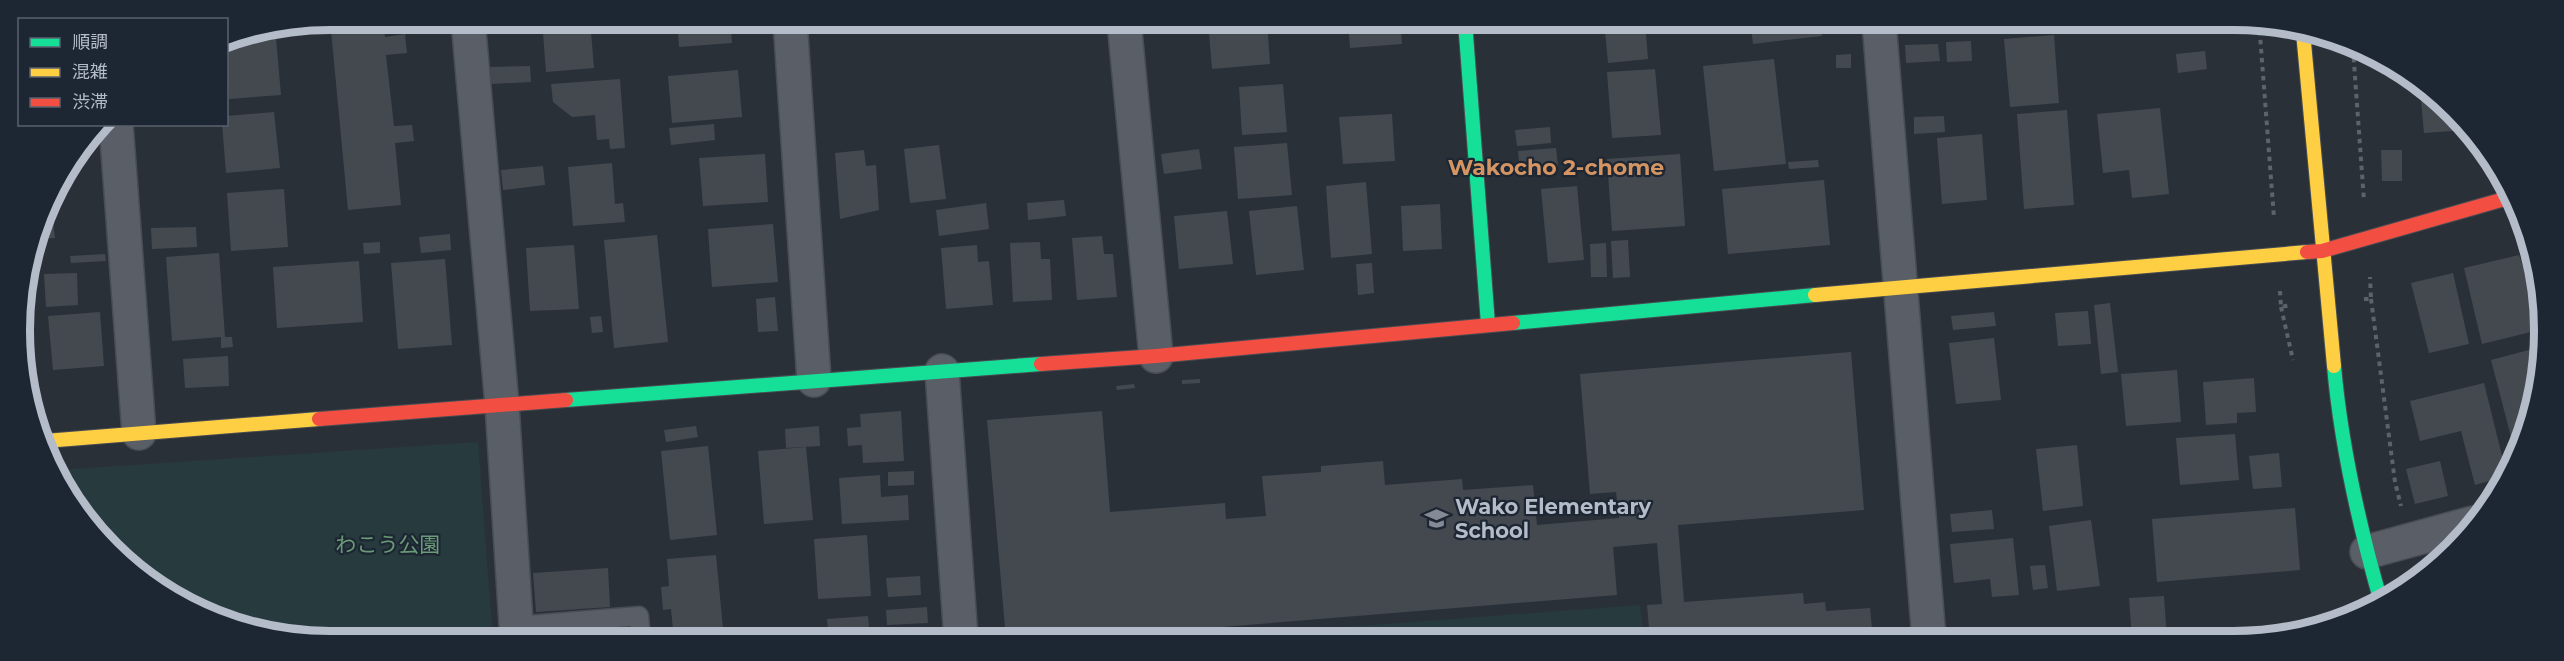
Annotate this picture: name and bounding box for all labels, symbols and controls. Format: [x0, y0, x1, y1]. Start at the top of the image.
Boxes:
legend [18, 18, 228, 126]
text: 順調 [72, 31, 108, 53]
text: 混雑 [72, 61, 108, 83]
text: 渋滞 [72, 91, 108, 113]
district label: Wakocho 2-chome [1448, 154, 1664, 181]
place label: Wako Elementary School [1455, 494, 1651, 543]
school or university icon: Wako Elementary School [1424, 505, 1450, 531]
park label: わこう公園 [336, 532, 441, 557]

